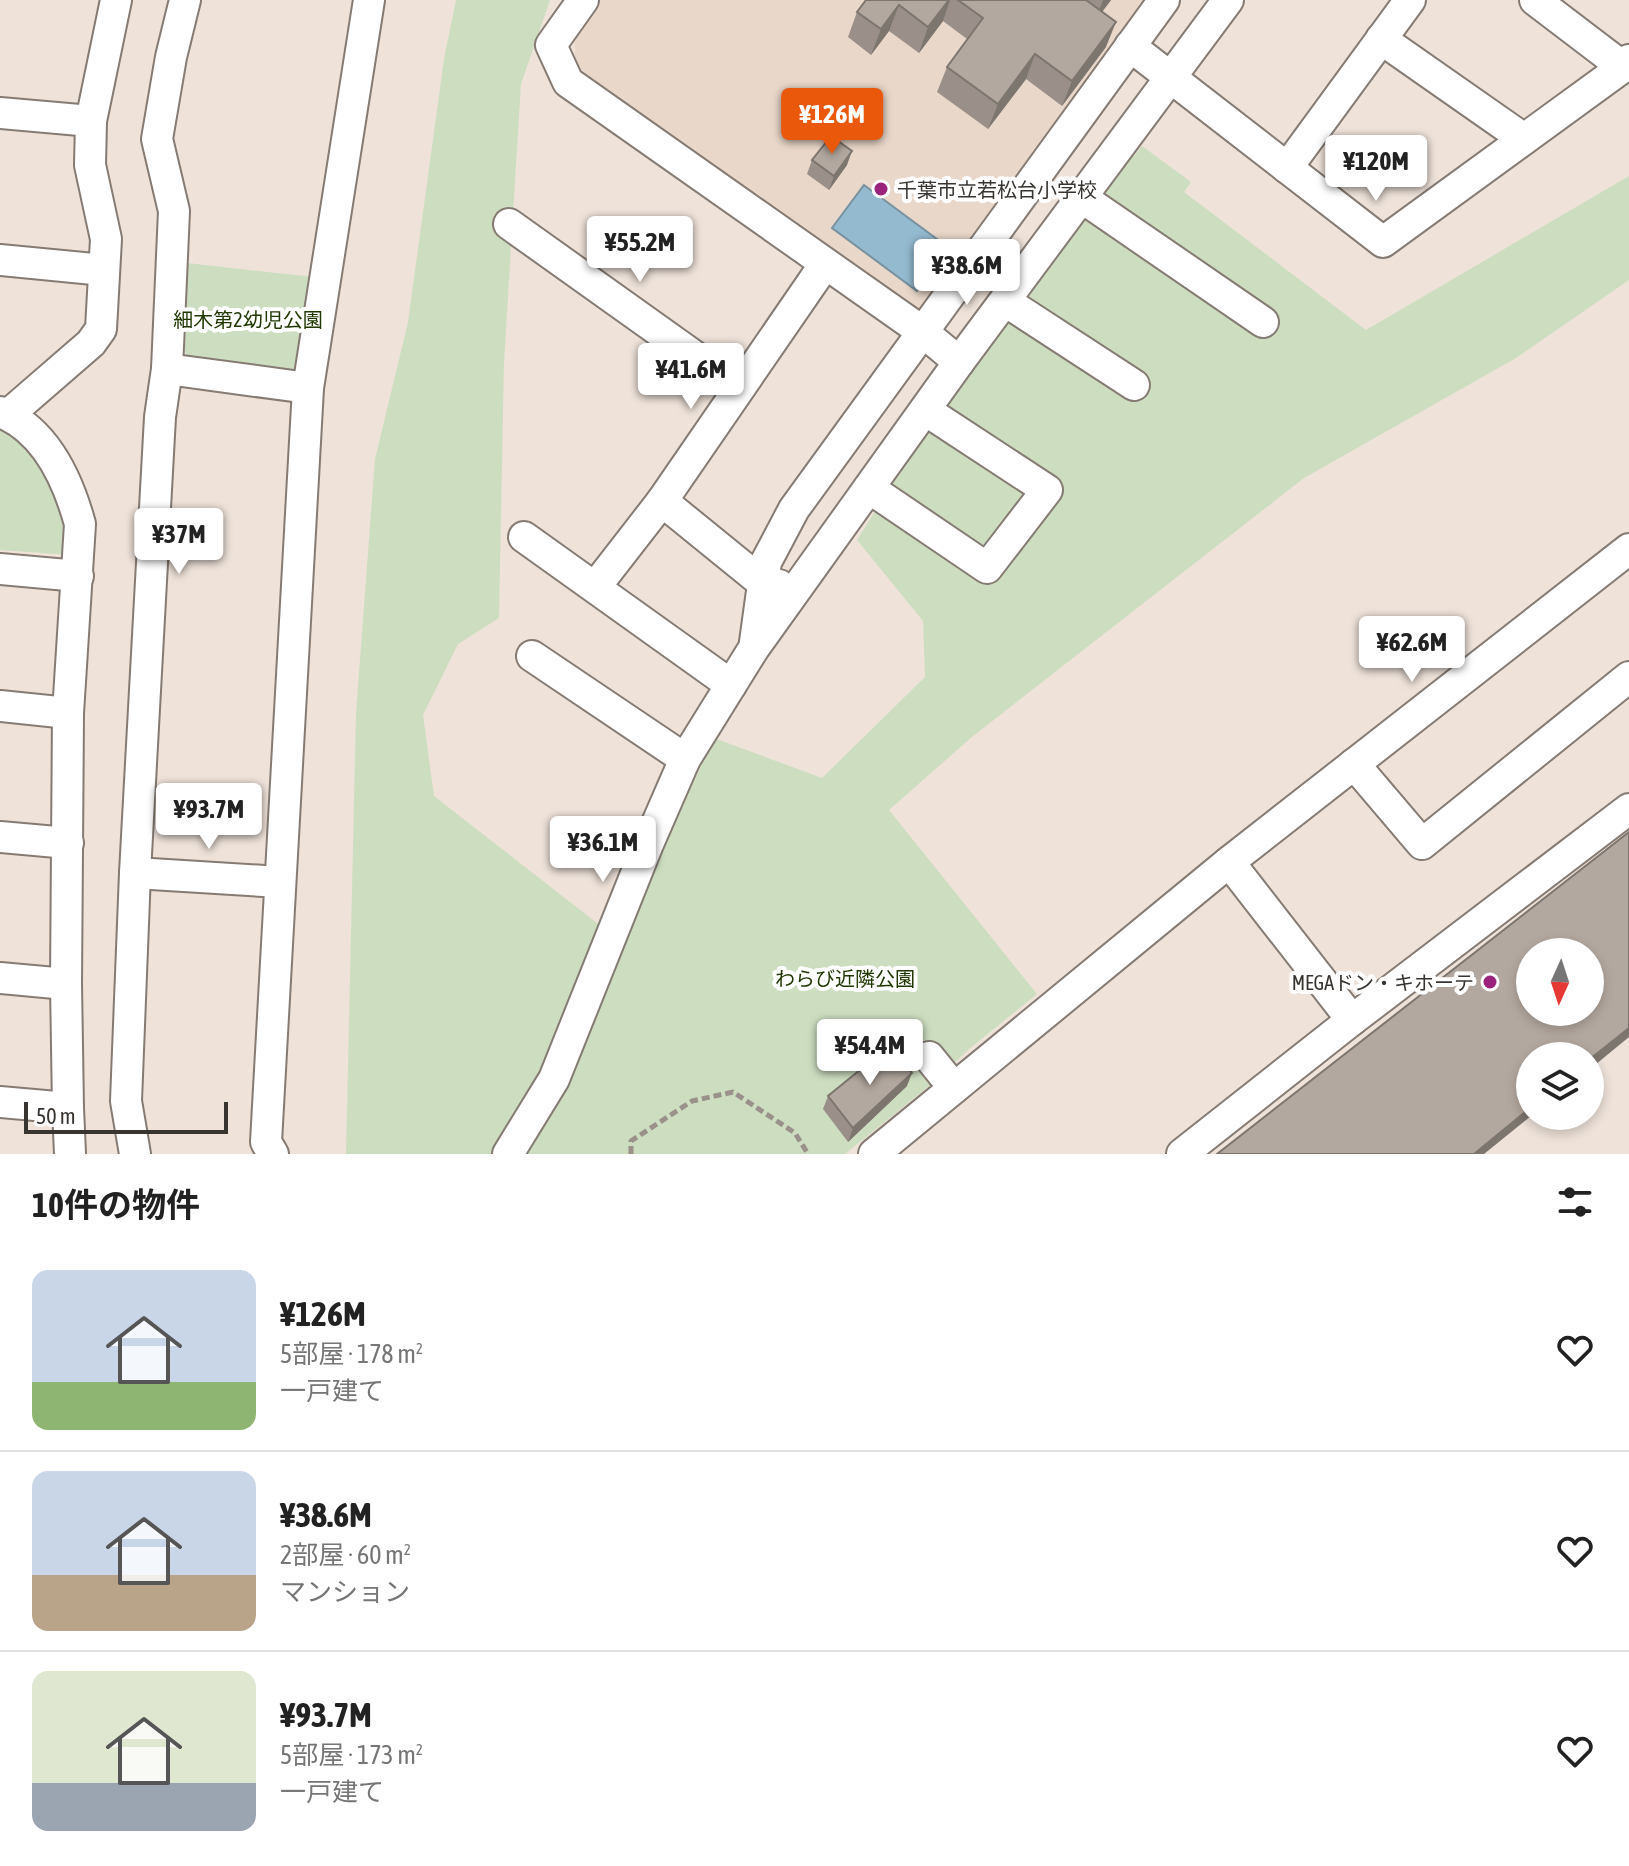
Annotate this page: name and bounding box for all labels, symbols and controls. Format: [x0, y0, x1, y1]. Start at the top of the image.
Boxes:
pin: ¥126M [776, 88, 888, 156]
text: ¥126M [799, 99, 865, 129]
pin: ¥120M [1320, 135, 1432, 203]
text: ¥120M [1343, 146, 1409, 176]
place label: 千葉市立若松台小学校 [897, 178, 1097, 201]
marker: 千葉市立若松台小学校 [872, 180, 890, 198]
pin: ¥55.2M [575, 216, 705, 284]
text: ¥55.2M [605, 227, 675, 257]
pin: ¥38.6M [902, 239, 1032, 307]
text: ¥38.6M [932, 250, 1002, 280]
park label: 細木第2幼児公園 [173, 308, 323, 331]
pin: ¥41.6M [626, 343, 756, 411]
text: ¥41.6M [656, 354, 726, 384]
pin: ¥37M [132, 508, 226, 576]
text: ¥37M [152, 519, 206, 549]
pin: ¥62.6M [1347, 616, 1477, 684]
text: ¥62.6M [1377, 627, 1447, 657]
pin: ¥93.7M [144, 783, 274, 851]
text: ¥93.7M [174, 794, 244, 824]
pin: ¥36.1M [538, 816, 668, 884]
text: ¥36.1M [568, 827, 638, 857]
north arrow [1516, 938, 1604, 1026]
map controls [1516, 938, 1604, 1130]
park label: わらび近隣公園 [775, 967, 915, 990]
place label: MEGAドン・キホーテ [1292, 971, 1474, 994]
marker: MEGAドン・キホーテ [1481, 973, 1499, 991]
pin: ¥54.4M [805, 1019, 935, 1087]
text: ¥54.4M [835, 1030, 905, 1060]
button: layers [1516, 1042, 1604, 1130]
scale bar [24, 1098, 228, 1134]
text: 50 m [36, 1103, 76, 1129]
icon: filters [1553, 1180, 1597, 1224]
text: 10件の物件 [32, 1185, 200, 1224]
text: ¥126M [280, 1294, 366, 1333]
icon: home [96, 1302, 192, 1398]
icon: heart [1553, 1328, 1597, 1372]
text: 5部屋 · 178 m² [280, 1339, 423, 1369]
text: 一戸建て [280, 1376, 384, 1406]
text: ¥38.6M [280, 1495, 372, 1534]
icon: home [96, 1503, 192, 1599]
icon: heart [1553, 1529, 1597, 1573]
text: 2部屋 · 60 m² [280, 1540, 411, 1570]
text: マンション [280, 1577, 410, 1607]
text: ¥93.7M [280, 1695, 372, 1734]
icon: home [96, 1703, 192, 1799]
icon: heart [1553, 1729, 1597, 1773]
text: 5部屋 · 173 m² [280, 1740, 423, 1770]
text: 一戸建て [280, 1777, 384, 1807]

